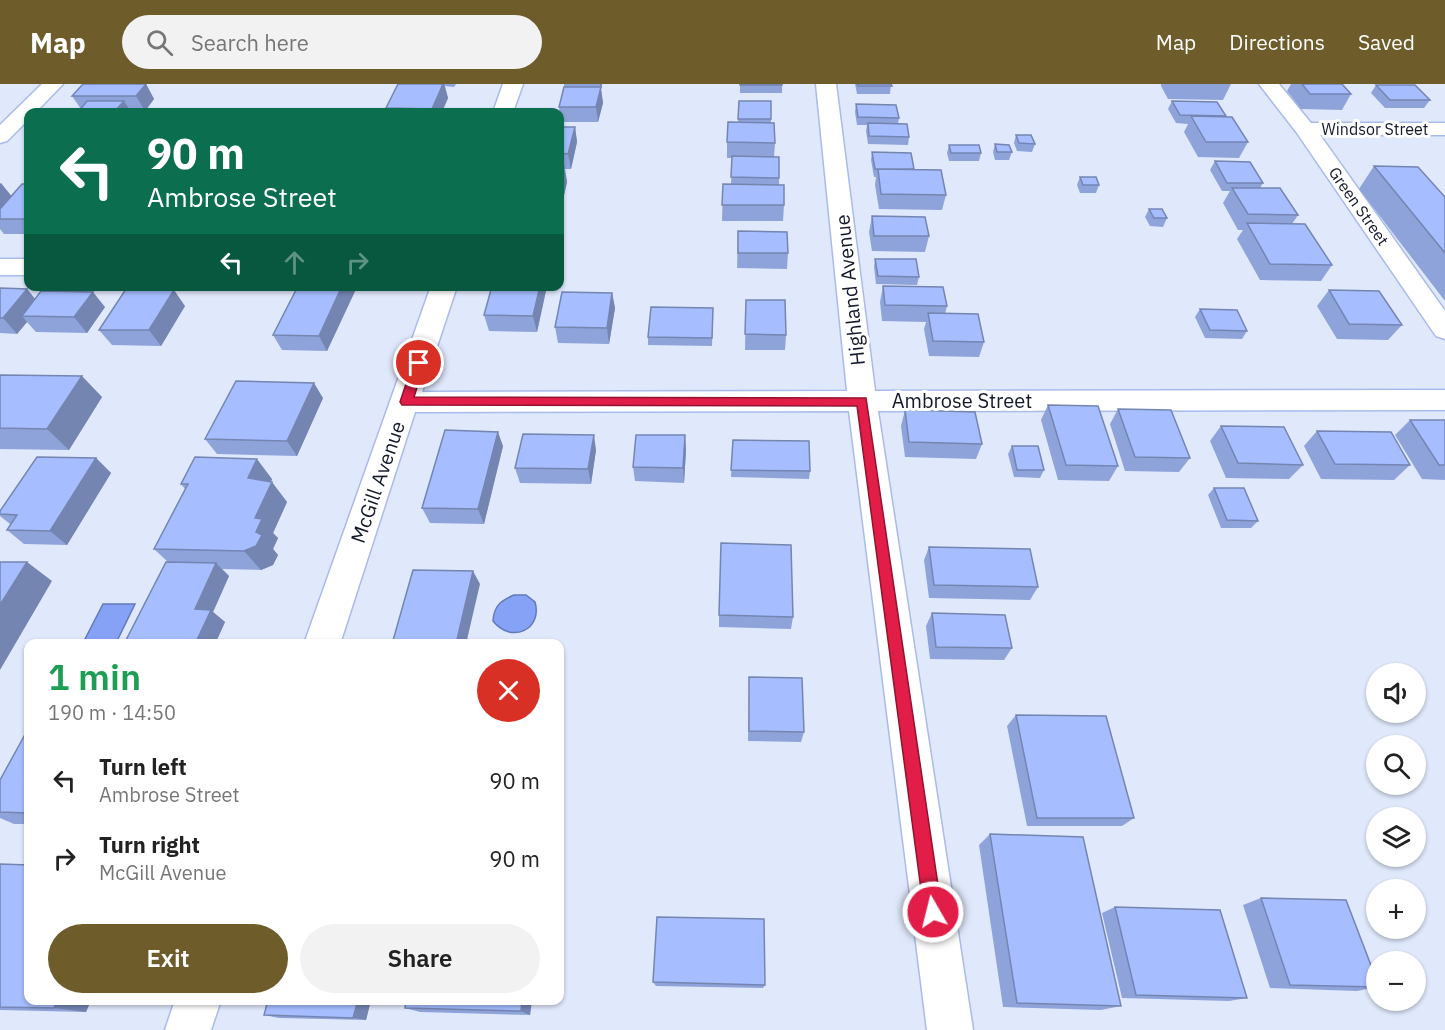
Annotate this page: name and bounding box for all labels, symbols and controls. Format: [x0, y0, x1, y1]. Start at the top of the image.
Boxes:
search box [122, 15, 542, 69]
text: Map [30, 24, 86, 61]
icon: search [143, 26, 176, 59]
text: Search here [191, 28, 309, 57]
text: Map [1156, 28, 1196, 56]
text: Directions [1229, 28, 1325, 56]
text: Saved [1358, 28, 1415, 56]
street label: Windsor Street [1322, 119, 1428, 139]
text: 90 m [147, 126, 245, 181]
icon: left [48, 132, 126, 210]
street label: Green Street [1325, 163, 1393, 249]
text: Ambrose Street [147, 179, 337, 214]
street label: Highland Avenue [828, 213, 871, 367]
icon: left [215, 246, 248, 279]
icon: ahead [278, 246, 311, 279]
icon: right [341, 246, 374, 279]
pin [393, 337, 444, 388]
icon: arrive [402, 346, 435, 379]
street label: Ambrose Street [892, 387, 1032, 414]
street label: McGill Avenue [344, 417, 411, 547]
text: 1 min [48, 653, 141, 700]
button: close [477, 659, 540, 722]
map controls [1366, 663, 1426, 1011]
button: sound [1366, 663, 1426, 723]
text: 190 m · 14:50 [48, 699, 176, 726]
button: search [1366, 735, 1426, 795]
text: Turn left [99, 752, 187, 781]
icon: left [48, 764, 81, 797]
text: 90 m [489, 766, 540, 795]
text: Ambrose Street [99, 781, 240, 808]
button: layers [1366, 807, 1426, 867]
text: Turn right [99, 830, 200, 859]
icon: right [48, 842, 81, 875]
text: 90 m [489, 844, 540, 873]
text: McGill Avenue [99, 859, 226, 886]
button: + [1366, 879, 1426, 939]
position arrow [901, 880, 965, 944]
button: Exit [48, 924, 288, 993]
button: Share [300, 924, 540, 993]
button: − [1366, 951, 1426, 1011]

